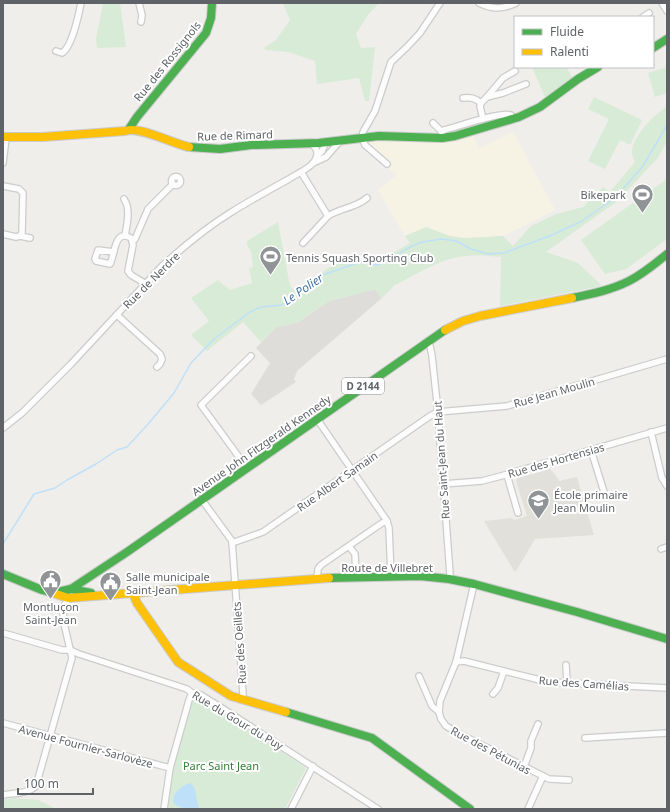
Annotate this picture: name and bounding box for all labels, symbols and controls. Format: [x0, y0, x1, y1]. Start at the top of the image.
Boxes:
legend [514, 16, 654, 68]
street label: Rue des Rossignols [130, 18, 204, 104]
text: Fluide [550, 23, 584, 40]
text: Ralenti [550, 43, 589, 60]
street label: Rue de Rimard [197, 126, 273, 144]
sports icon: Bikepark [629, 181, 655, 214]
place label: Bikepark [581, 187, 626, 202]
sports icon: Tennis Squash Sporting Club [257, 244, 283, 277]
street label: Rue de Nerdre [119, 248, 183, 312]
place label: Tennis Squash Sporting Club [286, 250, 434, 265]
water label: Le Polier [279, 269, 328, 309]
street label: Rue Jean Moulin [512, 373, 596, 411]
road number: D 2144 [342, 378, 384, 394]
street label: Avenue John Fitzgerald Kennedy [189, 391, 334, 499]
street label: Rue Saint-Jean du Haut [429, 400, 453, 520]
street label: Rue des Hortensias [506, 439, 606, 481]
street label: Rue Albert Samain [294, 448, 380, 514]
school or university icon: École primaire Jean Moulin [525, 487, 551, 520]
place label: École primaire Jean Moulin [553, 487, 628, 515]
street label: Route de Villebret [341, 560, 433, 575]
public building icon: Montluçon Saint-Jean [38, 567, 64, 600]
public building icon: Salle municipale Saint-Jean [97, 569, 123, 602]
place label: Salle municipale Saint-Jean [126, 569, 210, 597]
place label: Montluçon Saint-Jean [23, 599, 79, 627]
street label: Rue des Oeillets [229, 601, 249, 685]
street label: Rue des Camélias [538, 672, 630, 694]
street label: Rue du Gour du Puy [190, 687, 287, 753]
street label: Avenue Fournier-Sarlovèze [17, 721, 155, 771]
street label: Rue des Pétunias [448, 723, 534, 777]
park label: Parc Saint Jean [183, 758, 259, 773]
scale bar [18, 770, 93, 796]
text: 100 m [24, 775, 59, 792]

